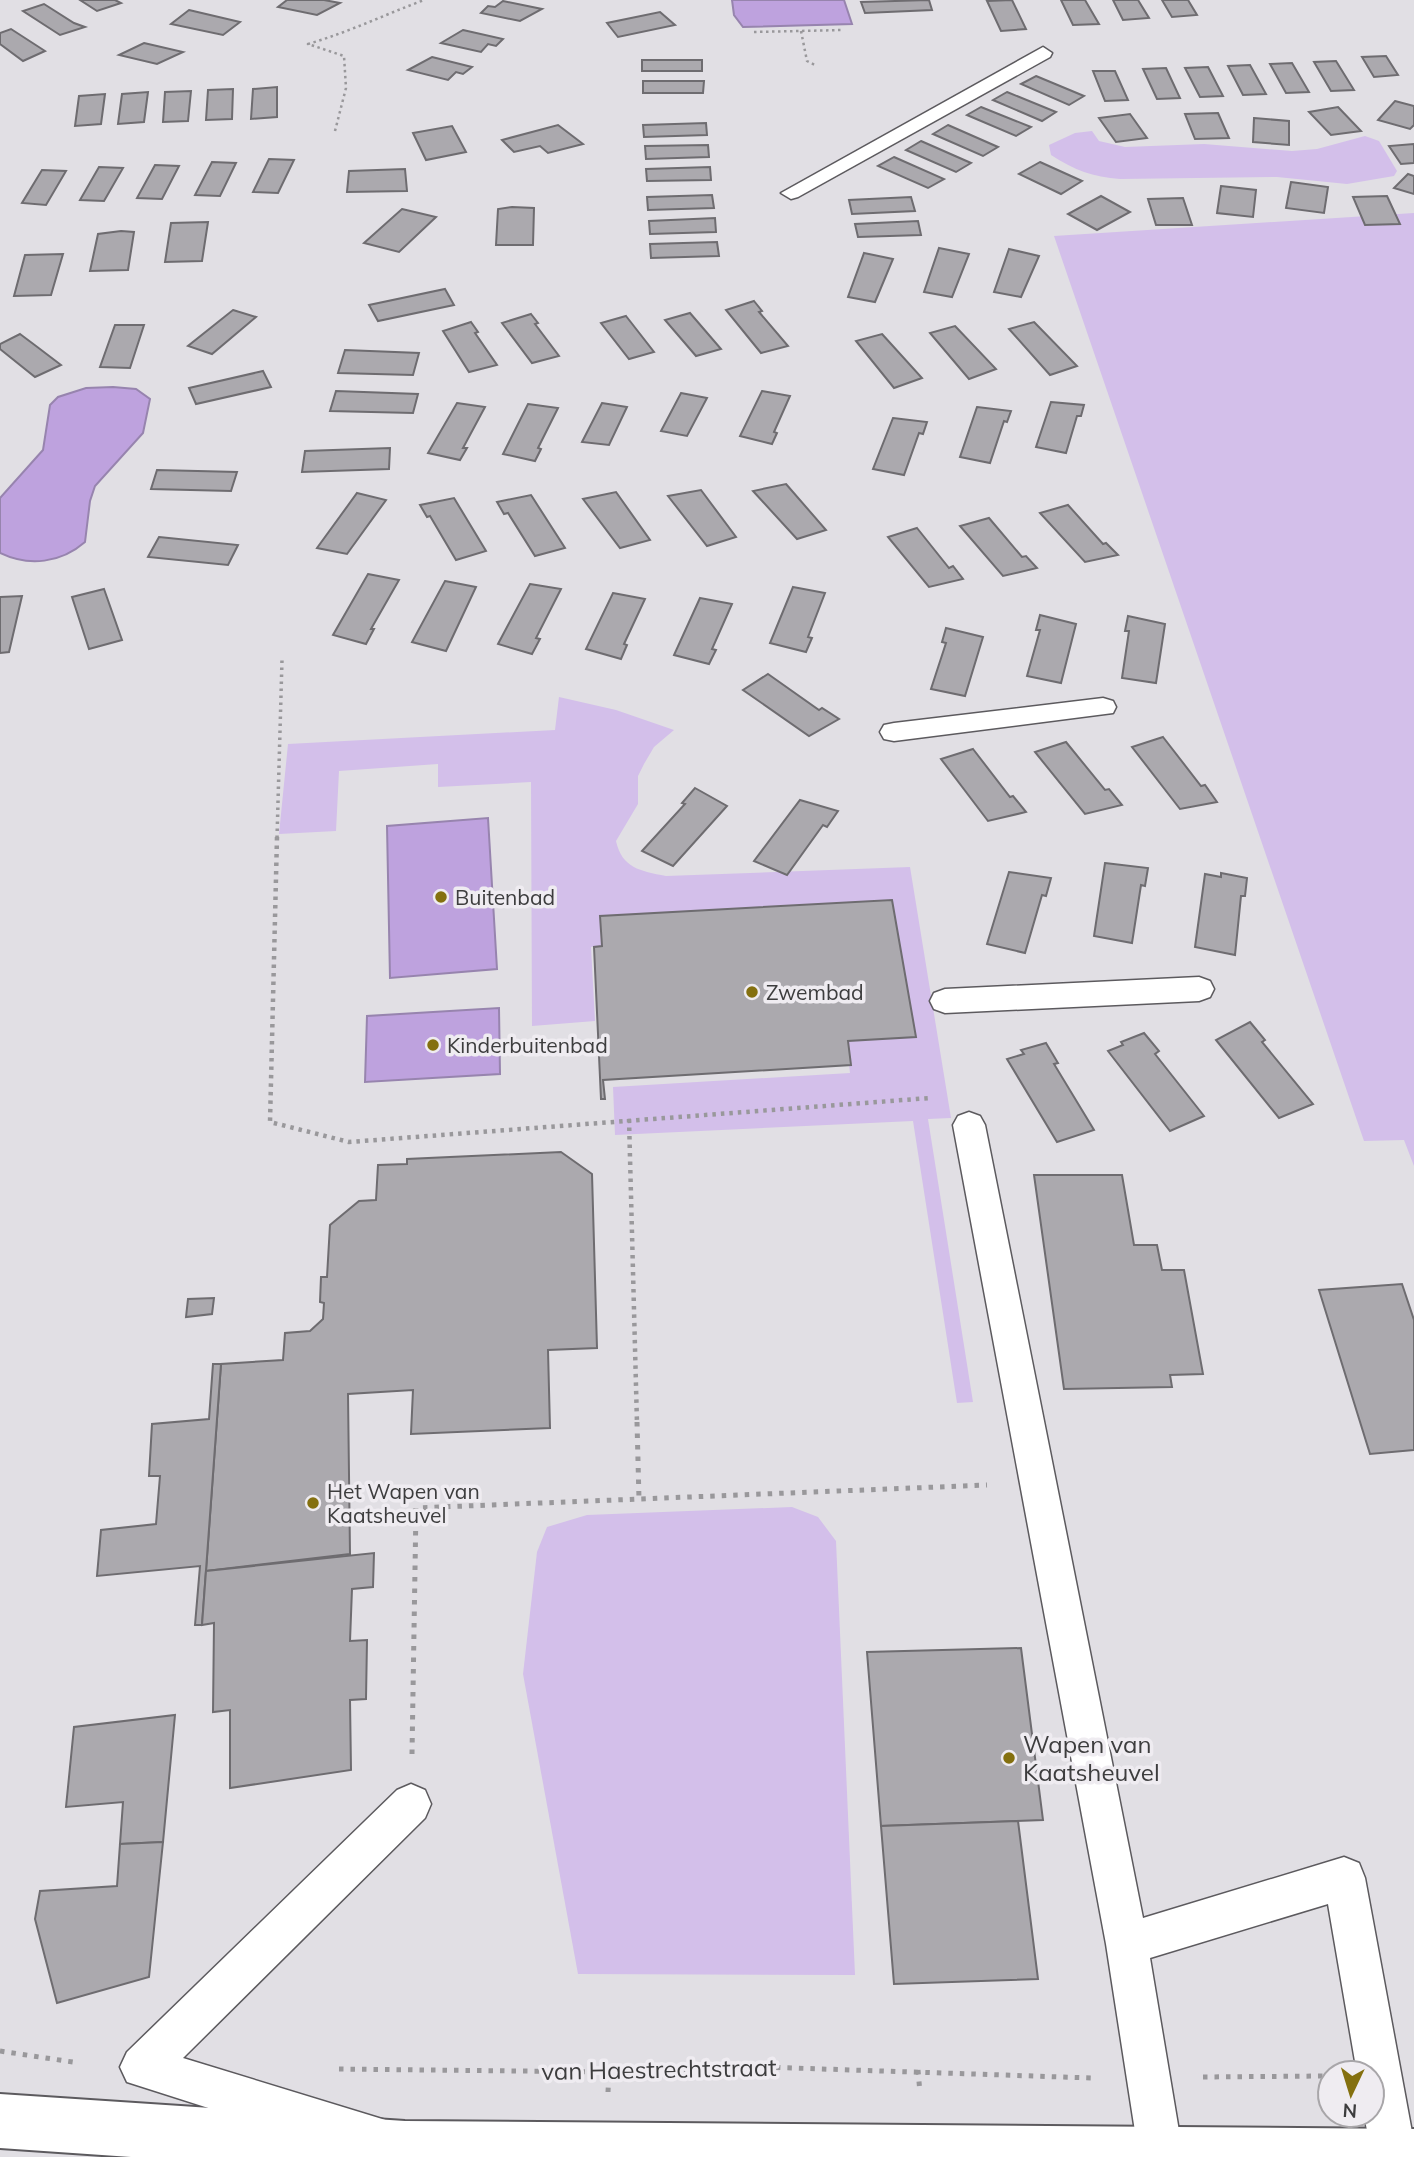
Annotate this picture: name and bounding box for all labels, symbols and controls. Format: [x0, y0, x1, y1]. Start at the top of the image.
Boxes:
place label: Buitenbad [455, 884, 555, 910]
marker: Buitenbad [433, 889, 449, 905]
place label: Zwembad [766, 979, 864, 1005]
marker: Zwembad [744, 984, 760, 1000]
place label: Kinderbuitenbad [447, 1032, 608, 1058]
marker: Kinderbuitenbad [425, 1037, 441, 1053]
place label: Het Wapen van Kaatsheuvel [327, 1478, 480, 1528]
marker: Het Wapen van Kaatsheuvel [305, 1495, 321, 1511]
place label: Wapen van Kaatsheuvel [1023, 1729, 1160, 1787]
marker: Wapen van Kaatsheuvel [1001, 1750, 1017, 1766]
street label: van Haestrechtstraat [541, 2052, 777, 2086]
north arrow [1316, 2059, 1386, 2129]
text: N [1342, 2098, 1358, 2123]

